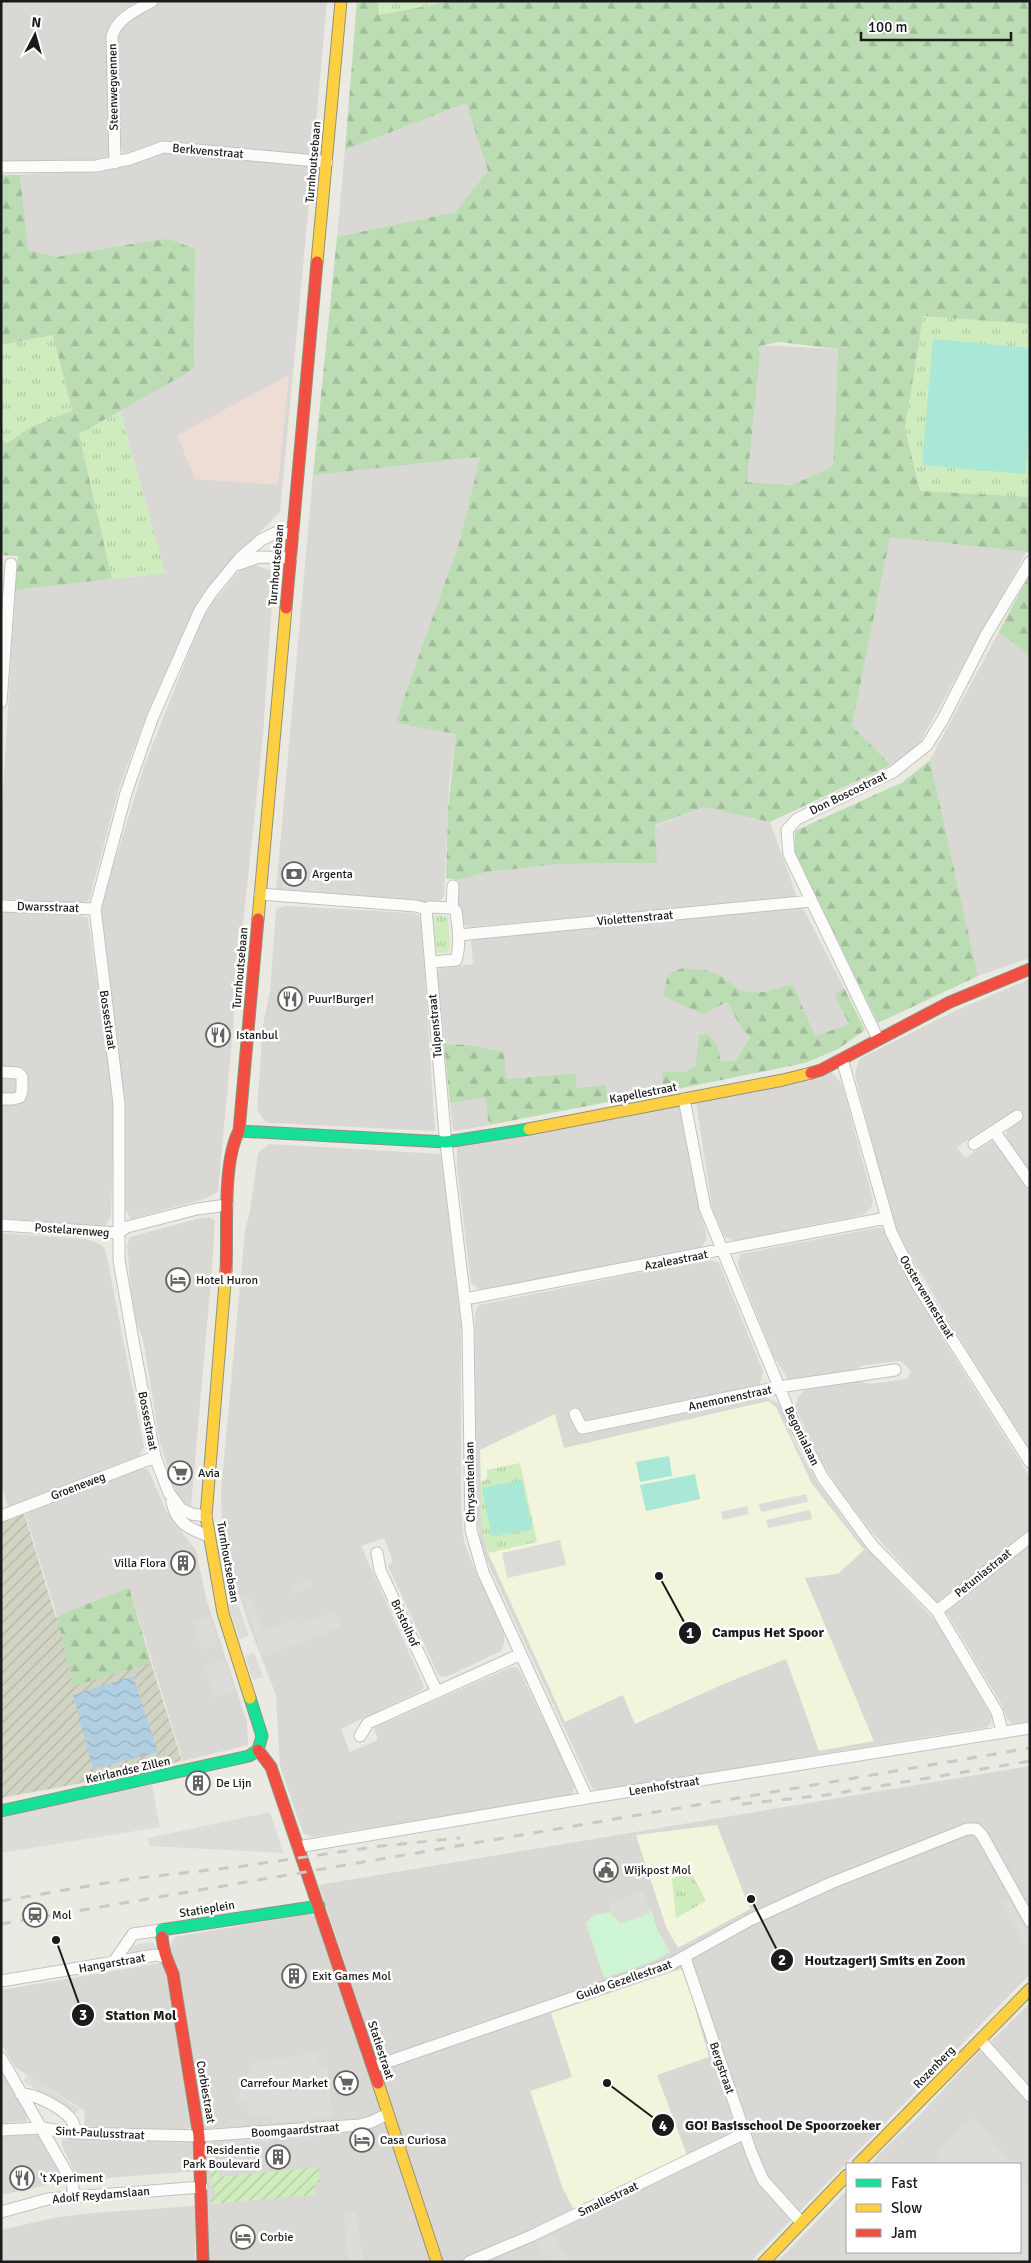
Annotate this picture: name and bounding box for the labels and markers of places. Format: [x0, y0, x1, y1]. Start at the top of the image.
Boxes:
bank icon: Argenta [281, 861, 307, 887]
place label: Argenta [312, 867, 353, 882]
restaurant icon: Puur!Burger! [277, 986, 303, 1012]
place label: Puur!Burger! [308, 992, 374, 1007]
restaurant icon: Istanbul [205, 1022, 231, 1048]
place label: Istanbul [236, 1028, 278, 1043]
hotel icon: Hotel Huron [165, 1267, 191, 1293]
place label: Hotel Huron [196, 1273, 258, 1288]
supermarket icon: Avia [167, 1460, 193, 1486]
place label: Avia [198, 1466, 220, 1481]
building icon: Villa Flora [170, 1550, 196, 1576]
place label: Villa Flora [114, 1556, 166, 1571]
callout: Campus Het Spoor [677, 1618, 834, 1647]
building icon: De Lijn [185, 1770, 211, 1796]
place label: De Lijn [216, 1776, 252, 1791]
public building icon: Wijkpost Mol [593, 1857, 619, 1883]
place label: Wijkpost Mol [624, 1863, 691, 1878]
station icon: Mol [22, 1902, 48, 1928]
place label: Mol [52, 1908, 72, 1923]
callout: Houtzagerij Smits en Zoon [770, 1945, 976, 1974]
building icon: Exit Games Mol [281, 1963, 307, 1989]
place label: Exit Games Mol [312, 1969, 392, 1984]
callout: Station Mol [70, 2001, 186, 2030]
supermarket icon: Carrefour Market [333, 2070, 359, 2096]
place label: Carrefour Market [240, 2076, 328, 2091]
callout: GO! Basisschool De Spoorzoeker [651, 2111, 891, 2140]
hotel icon: Casa Curiosa [349, 2127, 375, 2153]
place label: Casa Curiosa [380, 2133, 446, 2148]
place label: Residentie Park Boulevard [183, 2143, 260, 2172]
building icon: Residentie Park Boulevard [265, 2144, 291, 2170]
restaurant icon: 't Xperiment [9, 2165, 35, 2191]
place label: 't Xperiment [40, 2171, 103, 2186]
hotel icon: Corbie [230, 2224, 256, 2250]
place label: Corbie [260, 2230, 293, 2245]

